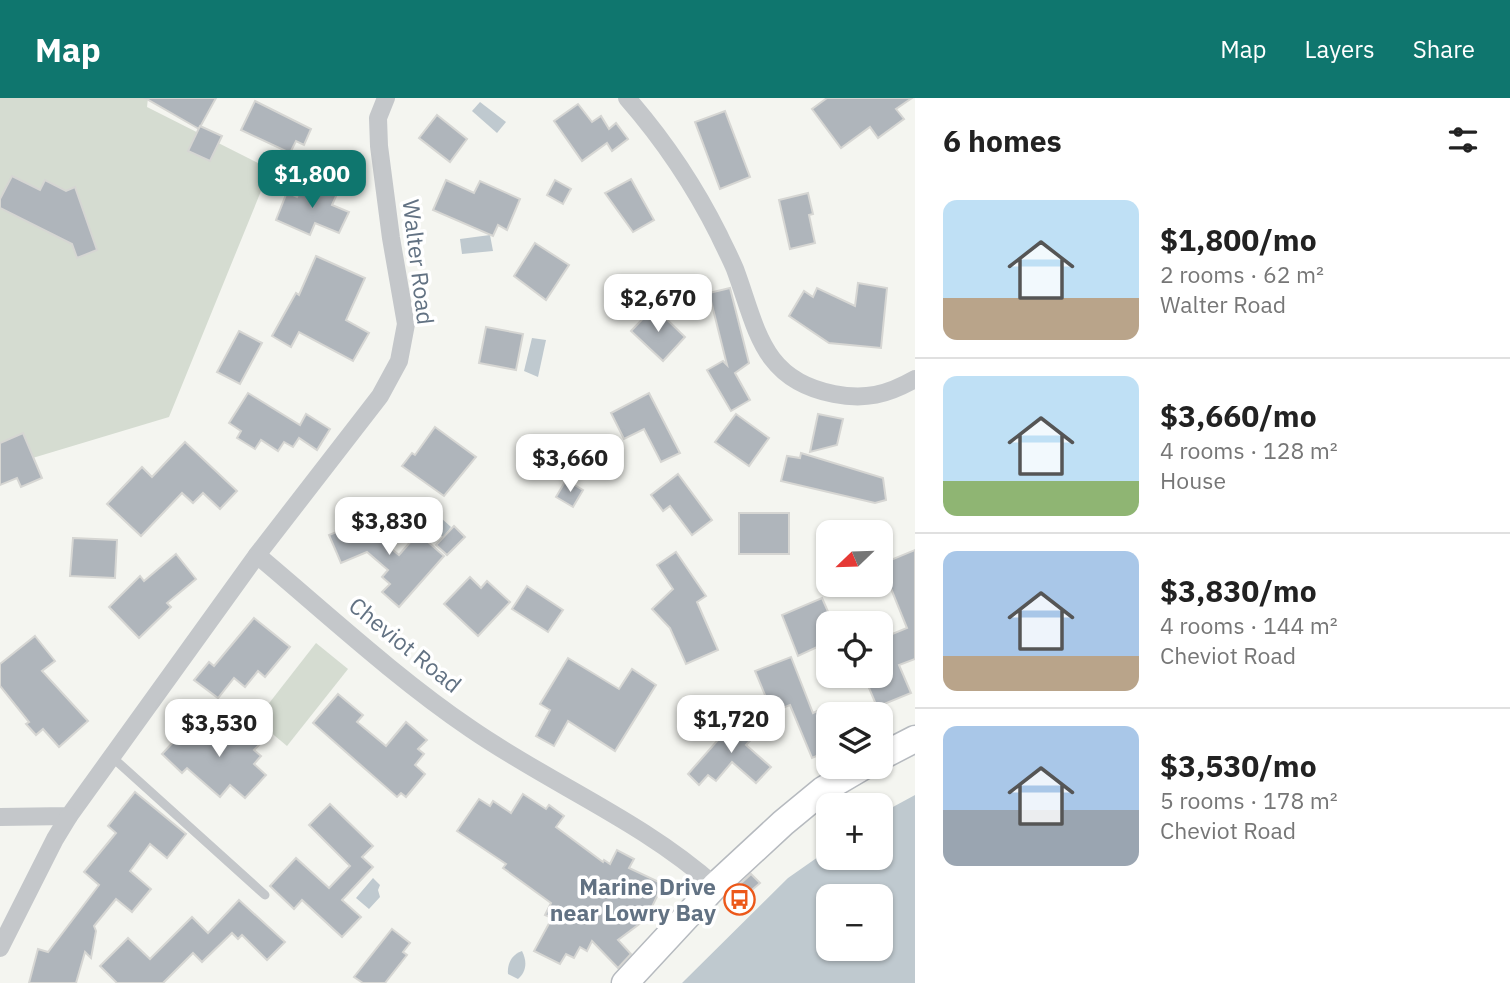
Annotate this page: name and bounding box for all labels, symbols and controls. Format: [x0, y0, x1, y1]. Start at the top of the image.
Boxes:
text: Map [35, 28, 101, 71]
text: Map [1220, 33, 1267, 65]
text: Layers [1305, 33, 1375, 65]
text: Share [1413, 33, 1475, 65]
text: 6 homes [943, 121, 1062, 160]
icon: filters [1444, 121, 1482, 159]
pin: $1,800 [255, 150, 369, 210]
text: $1,800 [274, 158, 350, 188]
street label: Walter Road [396, 197, 442, 326]
text: $1,800/mo [1160, 220, 1317, 259]
icon: home [999, 228, 1083, 312]
text: 2 rooms · 62 m² [1160, 259, 1324, 289]
pin: $2,670 [601, 274, 715, 334]
text: $2,670 [620, 282, 696, 312]
text: Walter Road [1160, 289, 1286, 319]
text: $3,660/mo [1160, 396, 1317, 435]
icon: home [999, 404, 1083, 488]
pin: $3,660 [513, 434, 627, 494]
text: 4 rooms · 128 m² [1160, 435, 1338, 465]
text: $3,660 [532, 442, 608, 472]
text: House [1160, 465, 1226, 495]
pin: $3,830 [332, 498, 446, 557]
text: $3,830 [351, 505, 427, 535]
north arrow [816, 520, 892, 597]
map controls [816, 520, 893, 961]
text: $3,830/mo [1160, 571, 1317, 610]
icon: home [999, 579, 1083, 663]
street label: Cheviot Road [343, 590, 468, 699]
text: 4 rooms · 144 m² [1160, 610, 1338, 640]
button: locate [816, 611, 893, 688]
text: Cheviot Road [1160, 640, 1296, 670]
pin: $1,720 [674, 696, 788, 755]
pin: $3,530 [162, 700, 276, 759]
button: layers [816, 702, 893, 779]
text: $1,720 [693, 703, 769, 733]
text: $3,530 [181, 707, 257, 737]
text: $3,530/mo [1160, 746, 1317, 785]
icon: home [999, 754, 1083, 838]
text: 5 rooms · 178 m² [1160, 785, 1338, 815]
button: + [816, 793, 893, 870]
text: Cheviot Road [1160, 815, 1296, 845]
place label: Marine Drive near Lowry Bay [550, 871, 717, 927]
bus stop icon: Marine Drive near Lowry Bay [722, 883, 756, 917]
button: − [816, 884, 893, 961]

